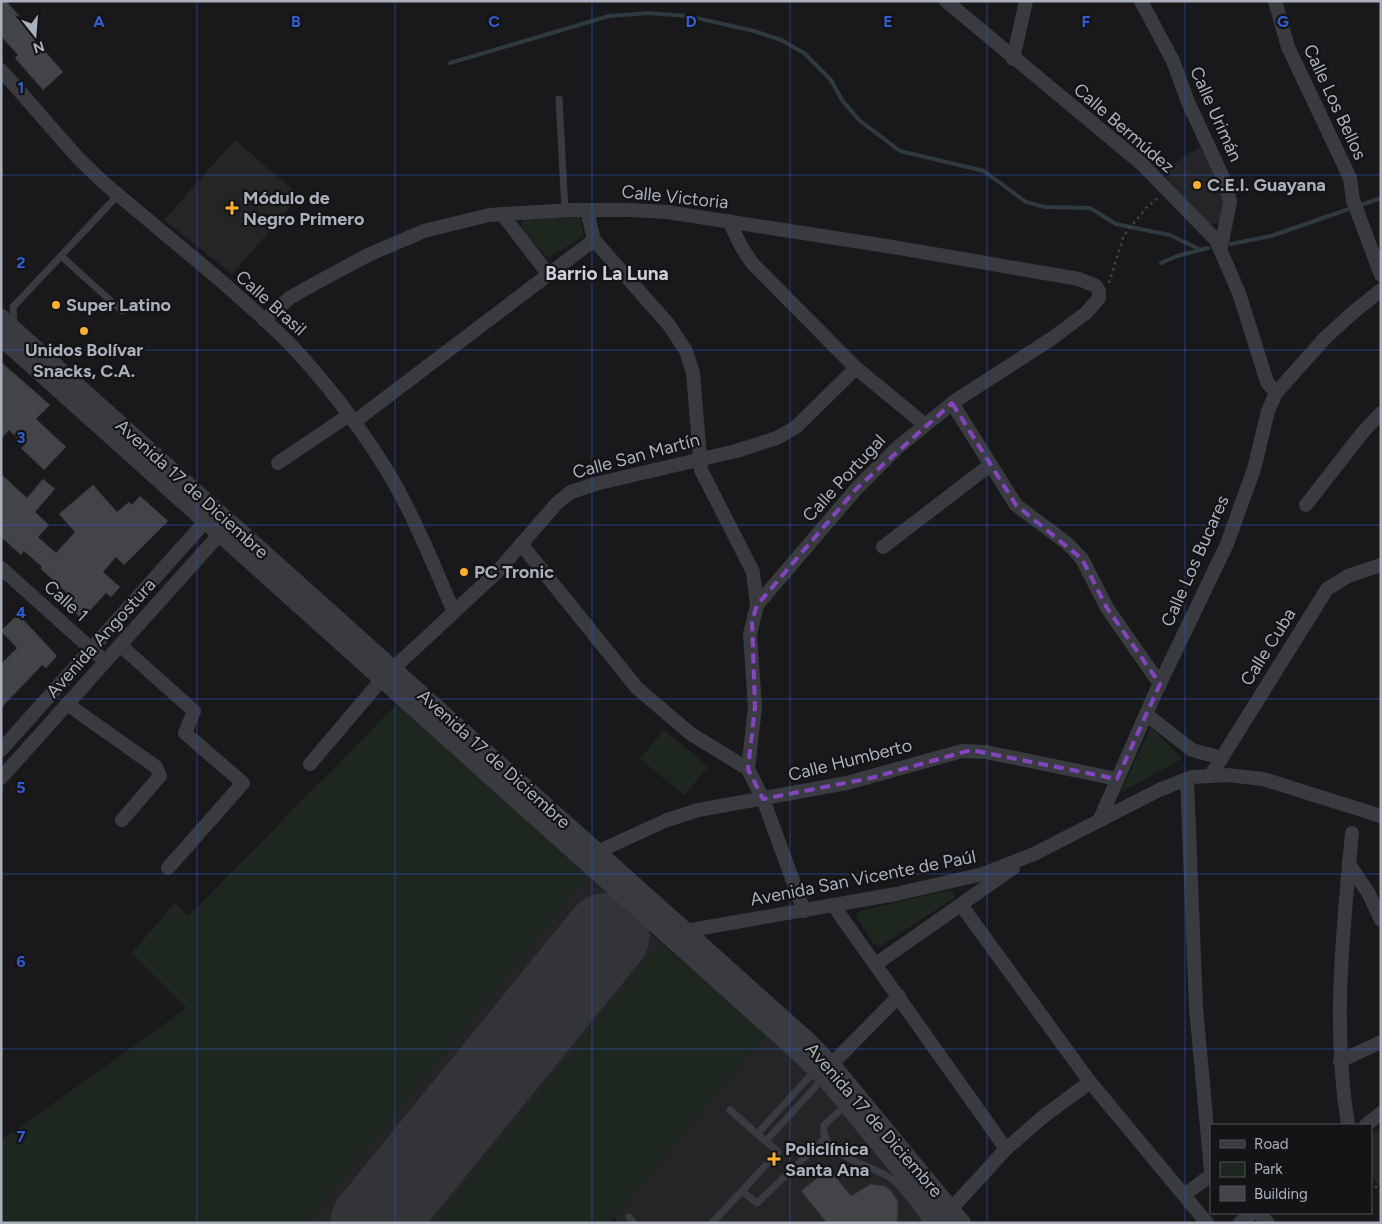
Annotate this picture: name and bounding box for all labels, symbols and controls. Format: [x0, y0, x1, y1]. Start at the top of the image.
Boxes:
north arrow [10, 10, 60, 60]
text: A [93, 12, 105, 31]
text: B [291, 12, 301, 31]
text: C [488, 12, 500, 31]
text: D [685, 12, 697, 31]
text: E [883, 12, 893, 31]
text: F [1082, 12, 1091, 31]
text: G [1277, 12, 1289, 31]
text: N [31, 37, 46, 57]
street label: Calle Los Bellos [1299, 41, 1371, 163]
street label: Calle Urimán [1185, 63, 1247, 165]
text: 1 [18, 78, 24, 97]
street label: Calle Bermúdez [1069, 78, 1179, 178]
place label: C.E.I. Guayana [1207, 174, 1326, 196]
marker: C.E.I. Guayana [1191, 179, 1203, 191]
street label: Calle Victoria [620, 180, 730, 214]
place label: Módulo de Negro Primero [243, 187, 365, 230]
marker: Módulo de Negro Primero [225, 201, 239, 215]
text: 2 [16, 253, 26, 272]
district label: Barrio La Luna [545, 262, 669, 285]
street label: Calle Brasil [231, 266, 311, 340]
place label: Super Latino [66, 294, 171, 316]
marker: Super Latino [50, 299, 62, 311]
marker: Unidos Bolívar Snacks, C.A. [78, 325, 90, 337]
place label: Unidos Bolívar Snacks, C.A. [25, 339, 143, 382]
street label: Avenida 17 de Diciembre [111, 415, 273, 563]
text: 3 [17, 428, 26, 447]
street label: Calle San Martín [570, 428, 702, 484]
street label: Calle Portugal [798, 430, 890, 526]
street label: Calle Los Bucares [1156, 492, 1234, 630]
place label: PC Tronic [474, 561, 554, 583]
marker: PC Tronic [458, 566, 470, 578]
street label: Avenida Angostura [42, 574, 160, 702]
street label: Calle 1 [39, 575, 93, 627]
text: 4 [16, 603, 26, 622]
street label: Calle Cuba [1236, 604, 1300, 690]
street label: Avenida 17 de Diciembre [413, 685, 575, 833]
street label: Calle Humberto [786, 734, 914, 786]
text: 5 [16, 778, 26, 797]
street label: Avenida San Vicente de Paúl [748, 845, 978, 911]
text: 6 [16, 952, 26, 971]
street label: Avenida 17 de Diciembre [801, 1038, 947, 1202]
legend [1210, 1124, 1372, 1214]
text: 7 [17, 1127, 26, 1146]
text: Road [1254, 1135, 1289, 1153]
place label: Policlínica Santa Ana [785, 1138, 869, 1181]
marker: Policlínica Santa Ana [767, 1152, 781, 1166]
text: Park [1254, 1160, 1283, 1178]
text: Building [1254, 1185, 1308, 1203]

